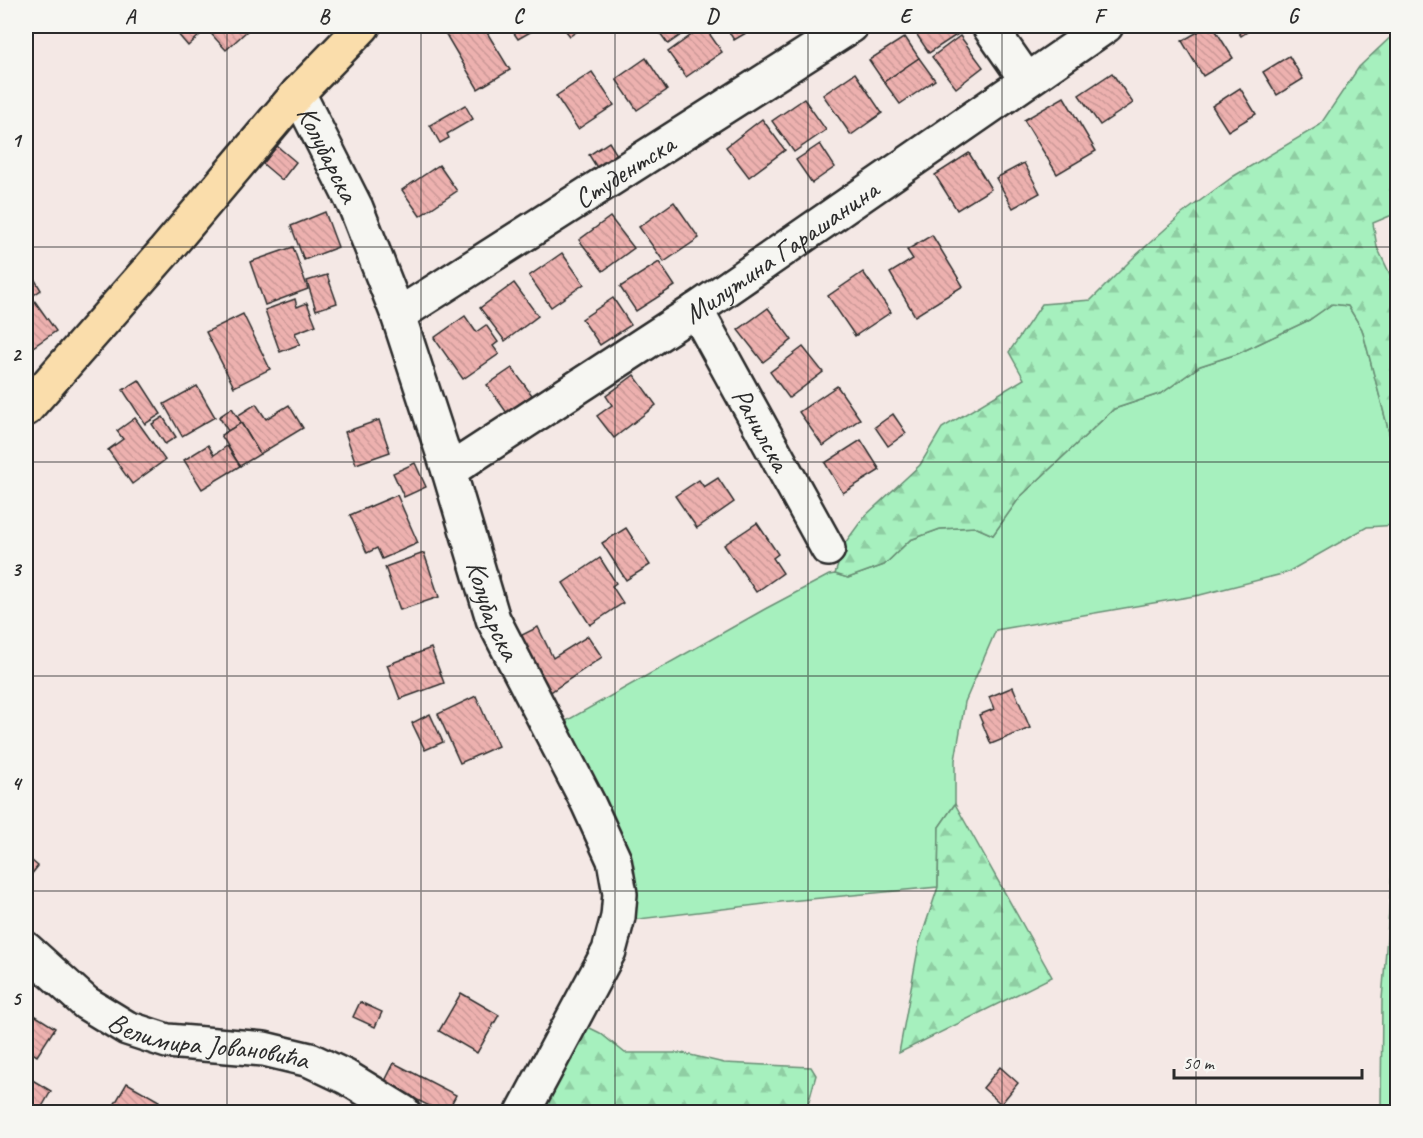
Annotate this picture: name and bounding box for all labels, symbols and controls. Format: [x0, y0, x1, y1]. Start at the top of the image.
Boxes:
text: A [125, 4, 137, 29]
text: B [319, 4, 331, 29]
text: C [513, 4, 525, 29]
text: D [706, 4, 720, 29]
text: E [900, 4, 914, 29]
text: F [1094, 4, 1108, 29]
text: G [1288, 4, 1301, 29]
street label: Колубарска [289, 100, 368, 210]
street label: Студентска [567, 125, 683, 216]
text: 1 [12, 128, 23, 153]
street label: Милутина Гарашанина [677, 171, 887, 331]
text: 2 [12, 342, 23, 367]
street label: Ранилска [724, 382, 799, 479]
text: 3 [12, 557, 23, 582]
street label: Колубарска [459, 557, 529, 667]
text: 4 [12, 771, 24, 796]
text: 5 [12, 986, 23, 1011]
street label: Велимира Јовановића [102, 1004, 314, 1078]
scale bar [1174, 1042, 1362, 1080]
text: 50 m [1183, 1052, 1216, 1074]

